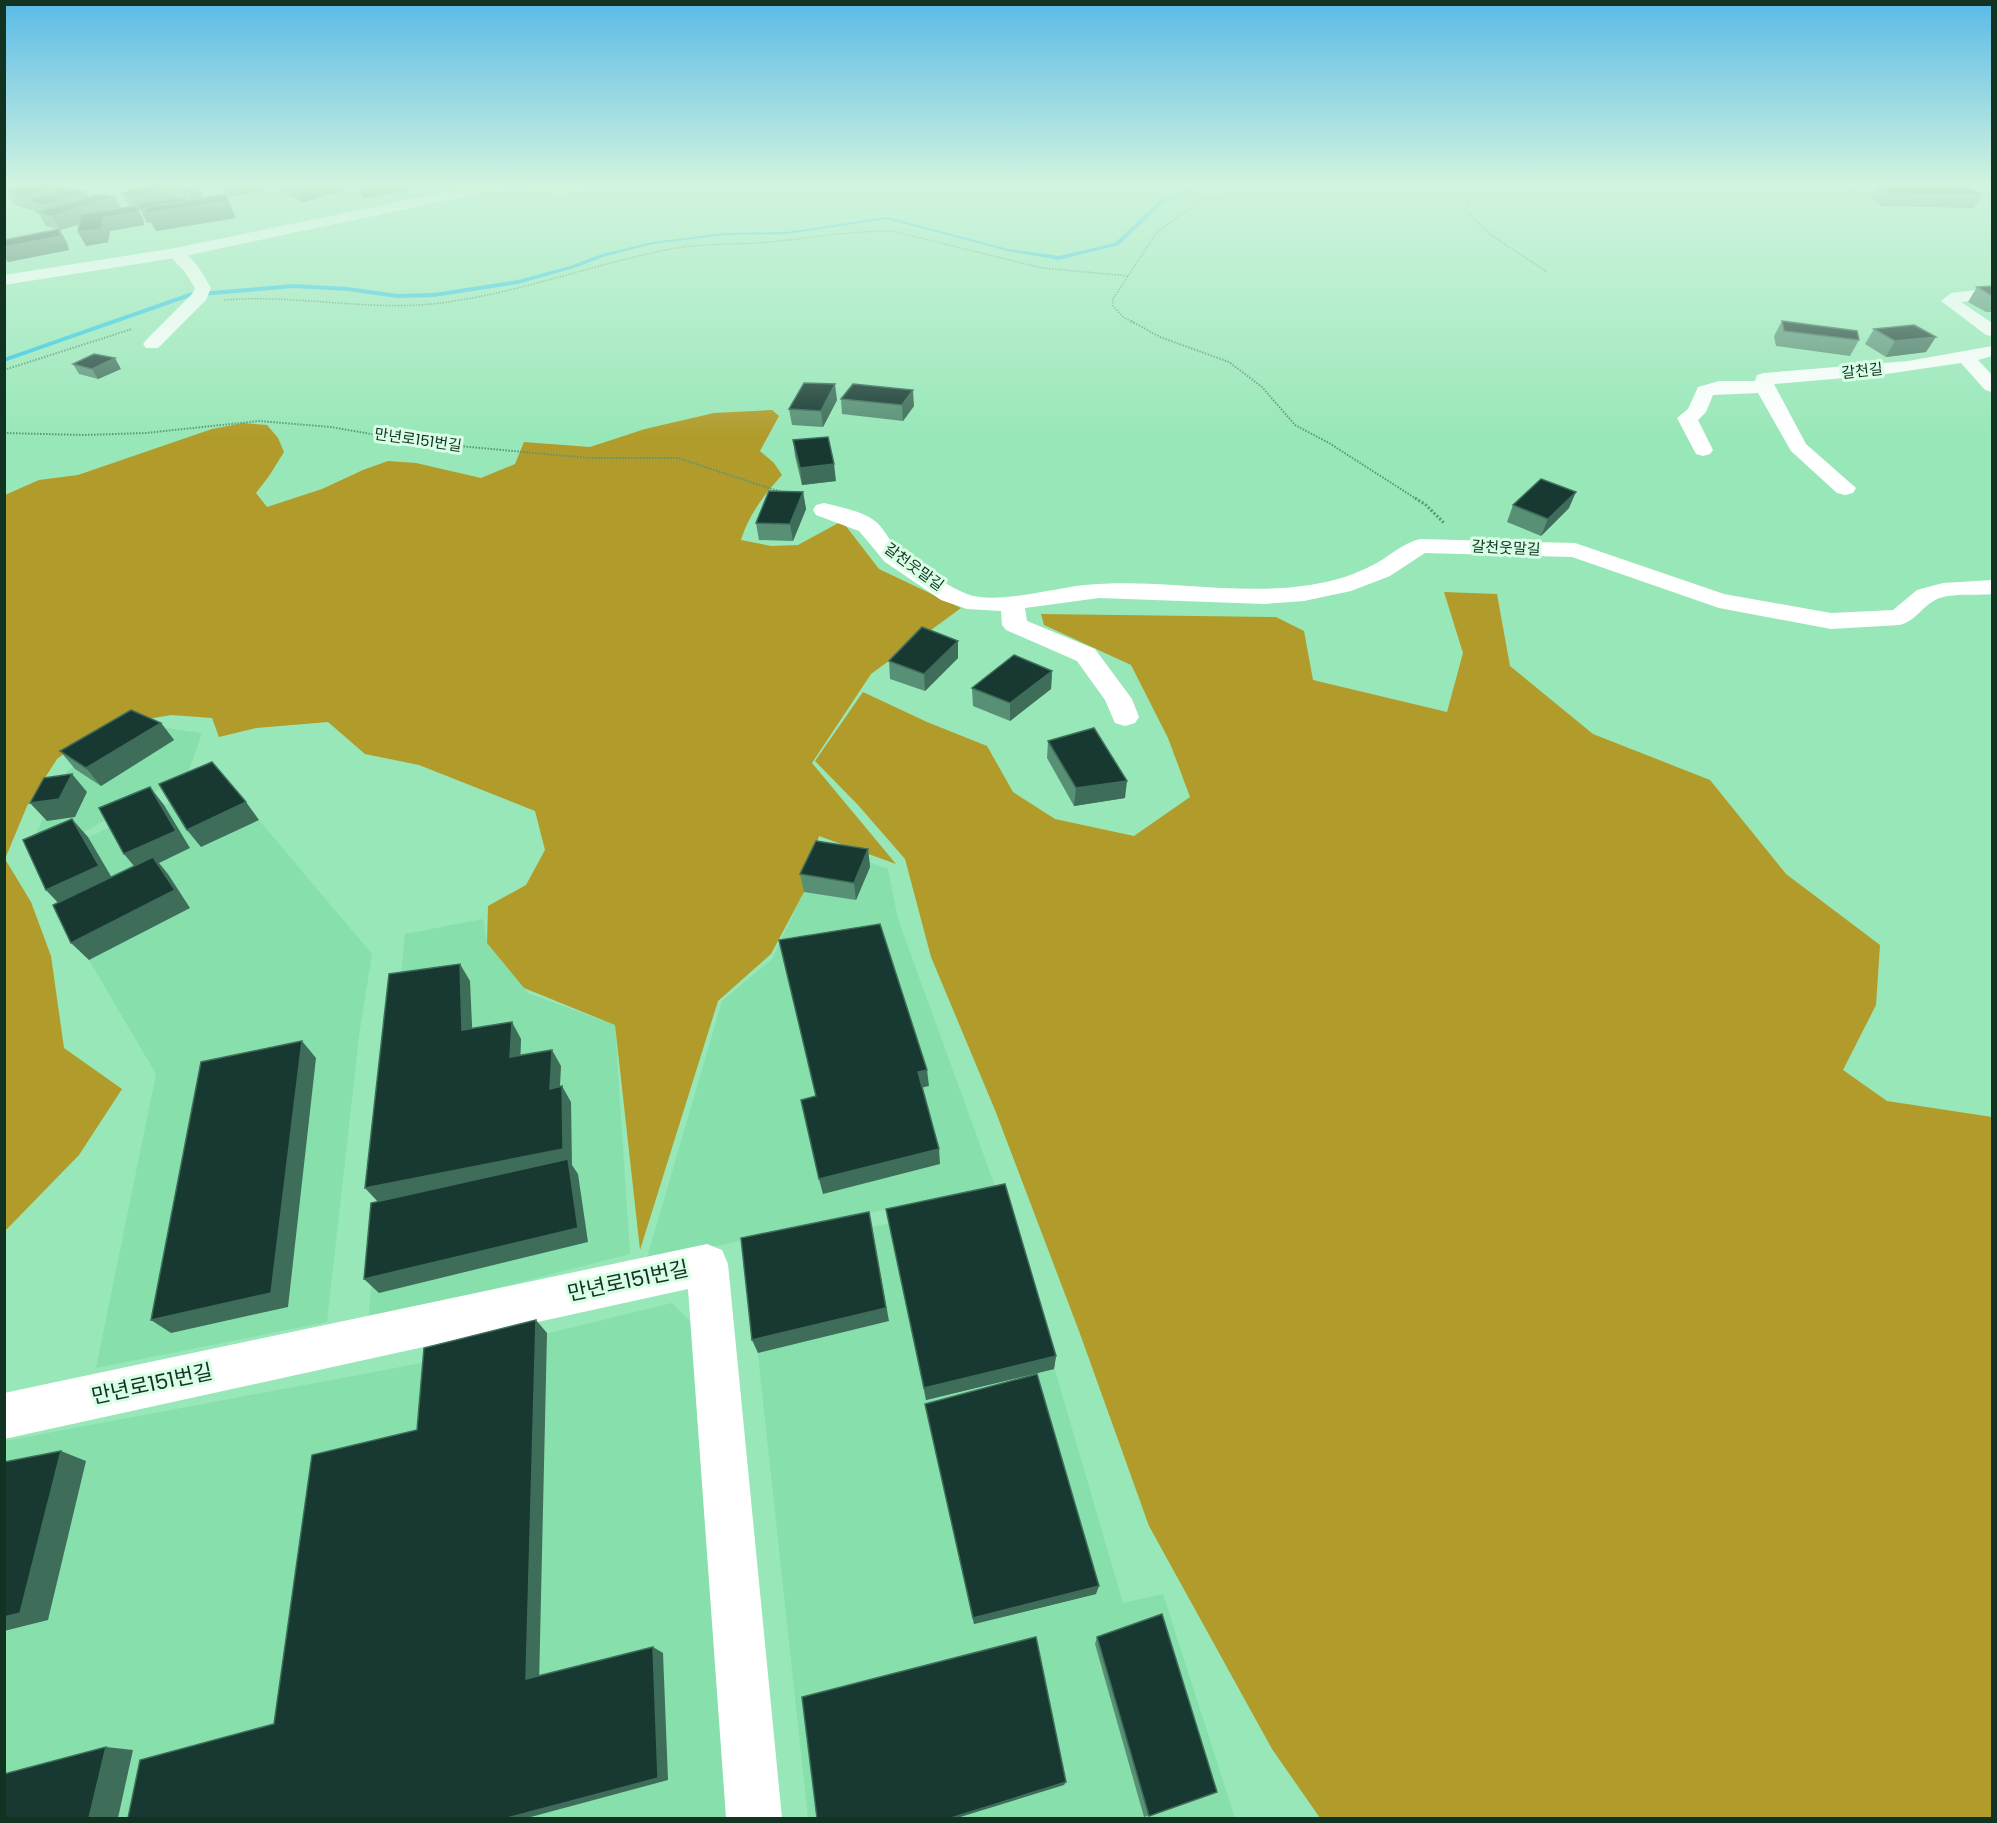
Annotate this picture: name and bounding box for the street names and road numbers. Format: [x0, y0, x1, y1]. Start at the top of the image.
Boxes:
street label: 갈천길 [1840, 358, 1884, 383]
street label: 만년로151번길 [373, 423, 463, 456]
street label: 갈천웃말길 [1471, 535, 1541, 560]
street label: 갈천웃말길 [880, 538, 948, 595]
street label: 만년로151번길 [565, 1254, 691, 1308]
street label: 만년로151번길 [89, 1357, 215, 1411]

